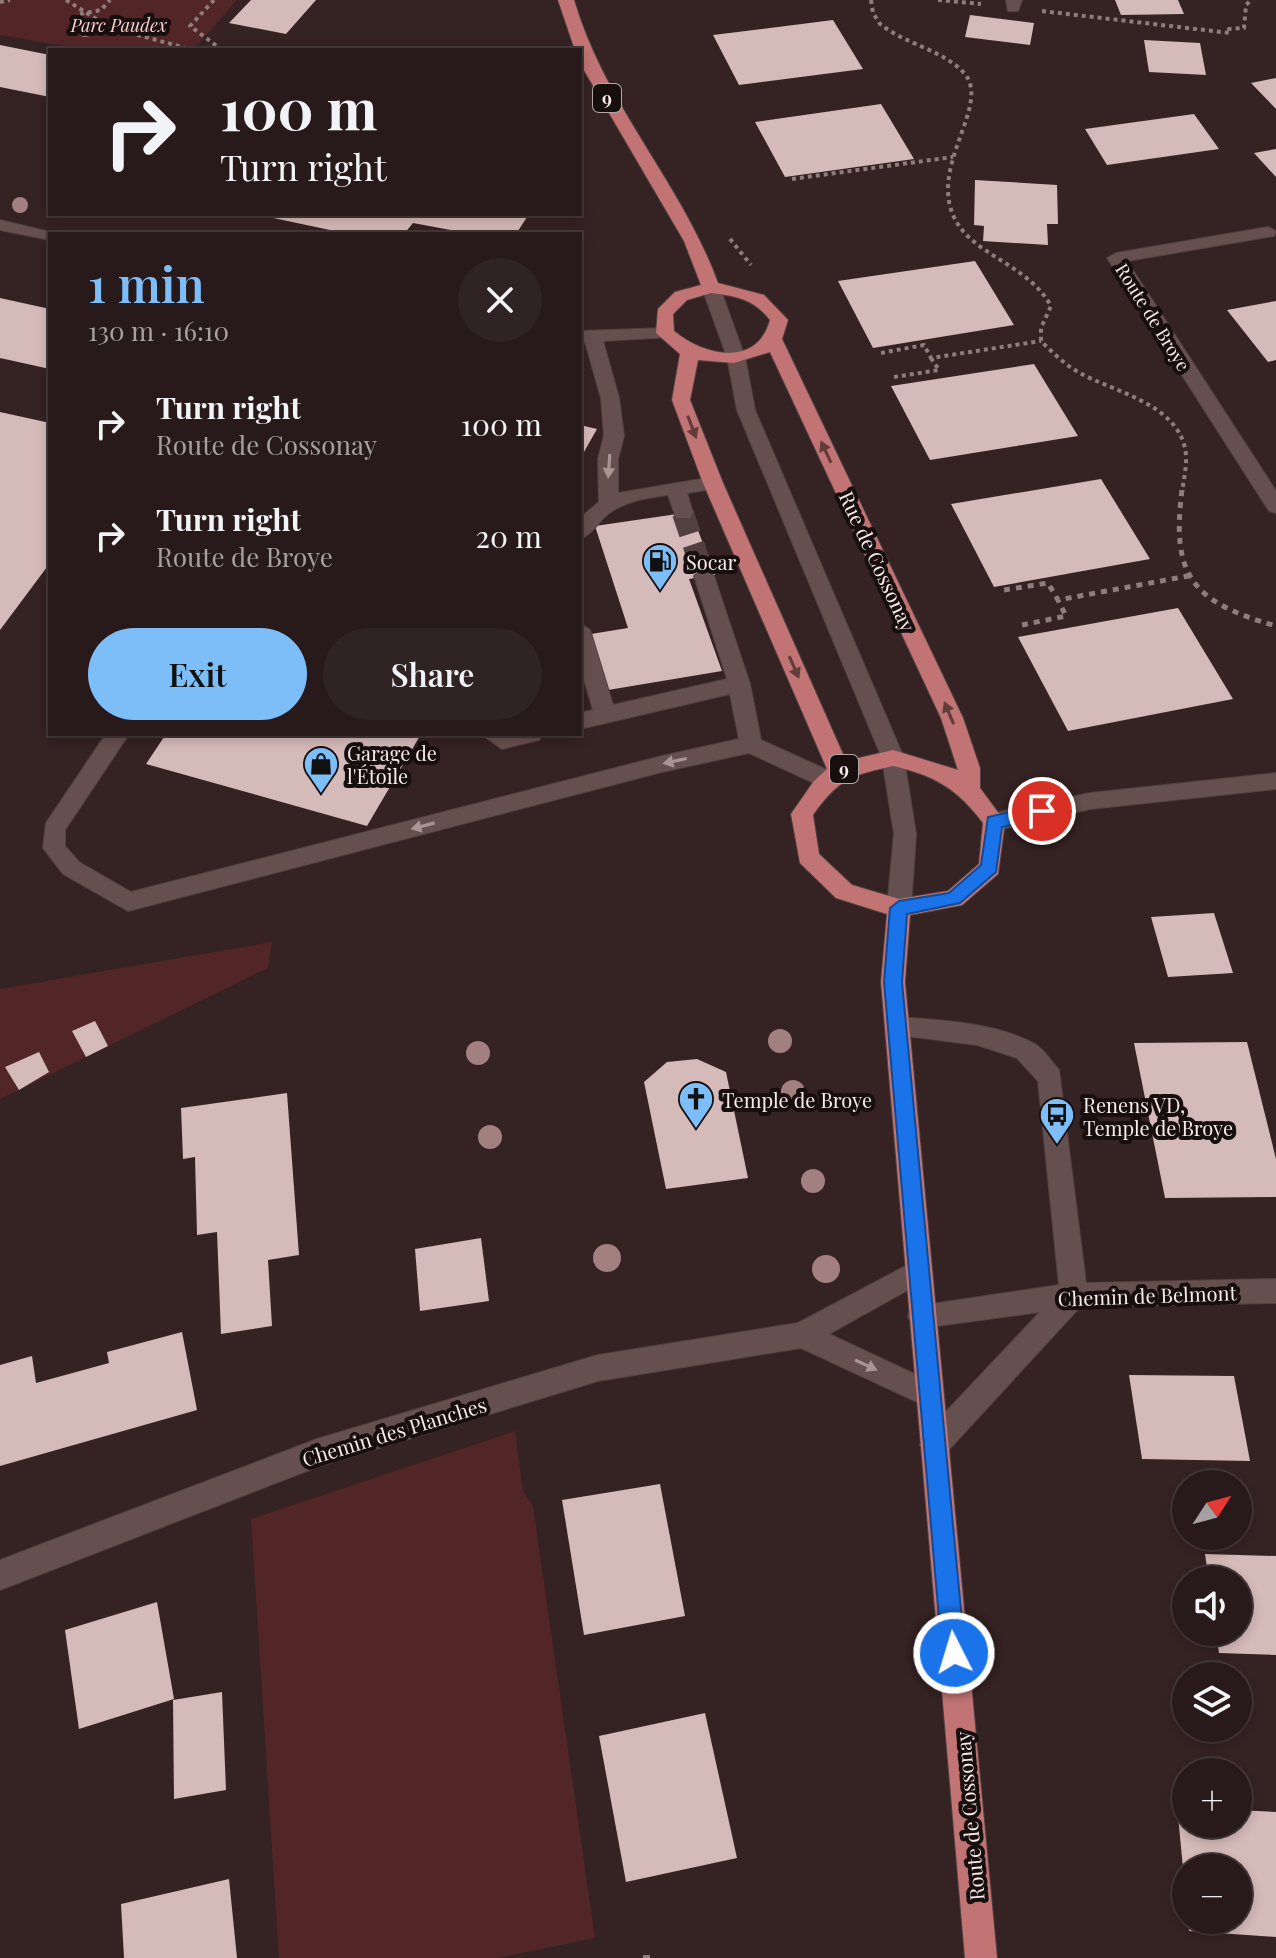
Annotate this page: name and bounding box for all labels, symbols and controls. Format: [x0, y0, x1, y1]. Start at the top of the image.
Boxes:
park label: Parc Paudex [70, 13, 168, 37]
text: 100 m [220, 70, 377, 145]
icon: right [88, 80, 192, 184]
road number: 9 [593, 84, 621, 112]
text: Turn right [220, 142, 387, 190]
text: 1 min [88, 251, 205, 315]
button: close [458, 258, 542, 342]
street label: Route de Broye [1110, 259, 1196, 375]
text: 130 m · 16:10 [88, 313, 229, 348]
text: Turn right [156, 387, 301, 427]
icon: right [88, 402, 132, 446]
text: 100 m [461, 404, 542, 444]
one-way arrow [685, 416, 698, 440]
text: Route de Cossonay [156, 427, 377, 462]
one-way arrow [819, 440, 833, 464]
one-way arrow [602, 454, 615, 479]
street label: Rue de Cossonay [834, 486, 922, 636]
text: Turn right [156, 499, 301, 539]
icon: right [88, 514, 132, 558]
text: 20 m [476, 516, 542, 556]
text: Route de Broye [156, 539, 333, 574]
fuel station icon: Socar [641, 542, 679, 592]
place label: Socar [686, 548, 736, 575]
button: Exit [88, 628, 307, 720]
button: Share [323, 628, 542, 720]
one-way arrow [787, 655, 800, 678]
one-way arrow [942, 701, 955, 724]
place label: Garage de l'Étoile [347, 739, 437, 789]
shop icon: Garage de l'Étoile [302, 745, 340, 795]
one-way arrow [662, 755, 687, 768]
road number: 9 [830, 755, 858, 783]
pin [1008, 777, 1076, 845]
icon: arrive [1020, 789, 1064, 833]
one-way arrow [410, 821, 435, 833]
church icon: Temple de Broye [677, 1080, 715, 1130]
place label: Temple de Broye [722, 1086, 872, 1113]
place label: Renens VD, Temple de Broye [1083, 1091, 1233, 1141]
bus stop icon: Renens VD, Temple de Broye [1038, 1096, 1076, 1146]
street label: Chemin de Belmont [1057, 1278, 1238, 1312]
one-way arrow [855, 1358, 878, 1372]
street label: Chemin des Planches [298, 1390, 490, 1472]
north arrow [1172, 1470, 1252, 1550]
map controls [1172, 1470, 1252, 1934]
button: sound [1172, 1566, 1252, 1646]
position arrow [912, 1611, 996, 1695]
button: layers [1172, 1662, 1252, 1742]
street label: Route de Cossonay [948, 1730, 990, 1902]
button: + [1172, 1758, 1252, 1838]
button: − [1172, 1854, 1252, 1934]

